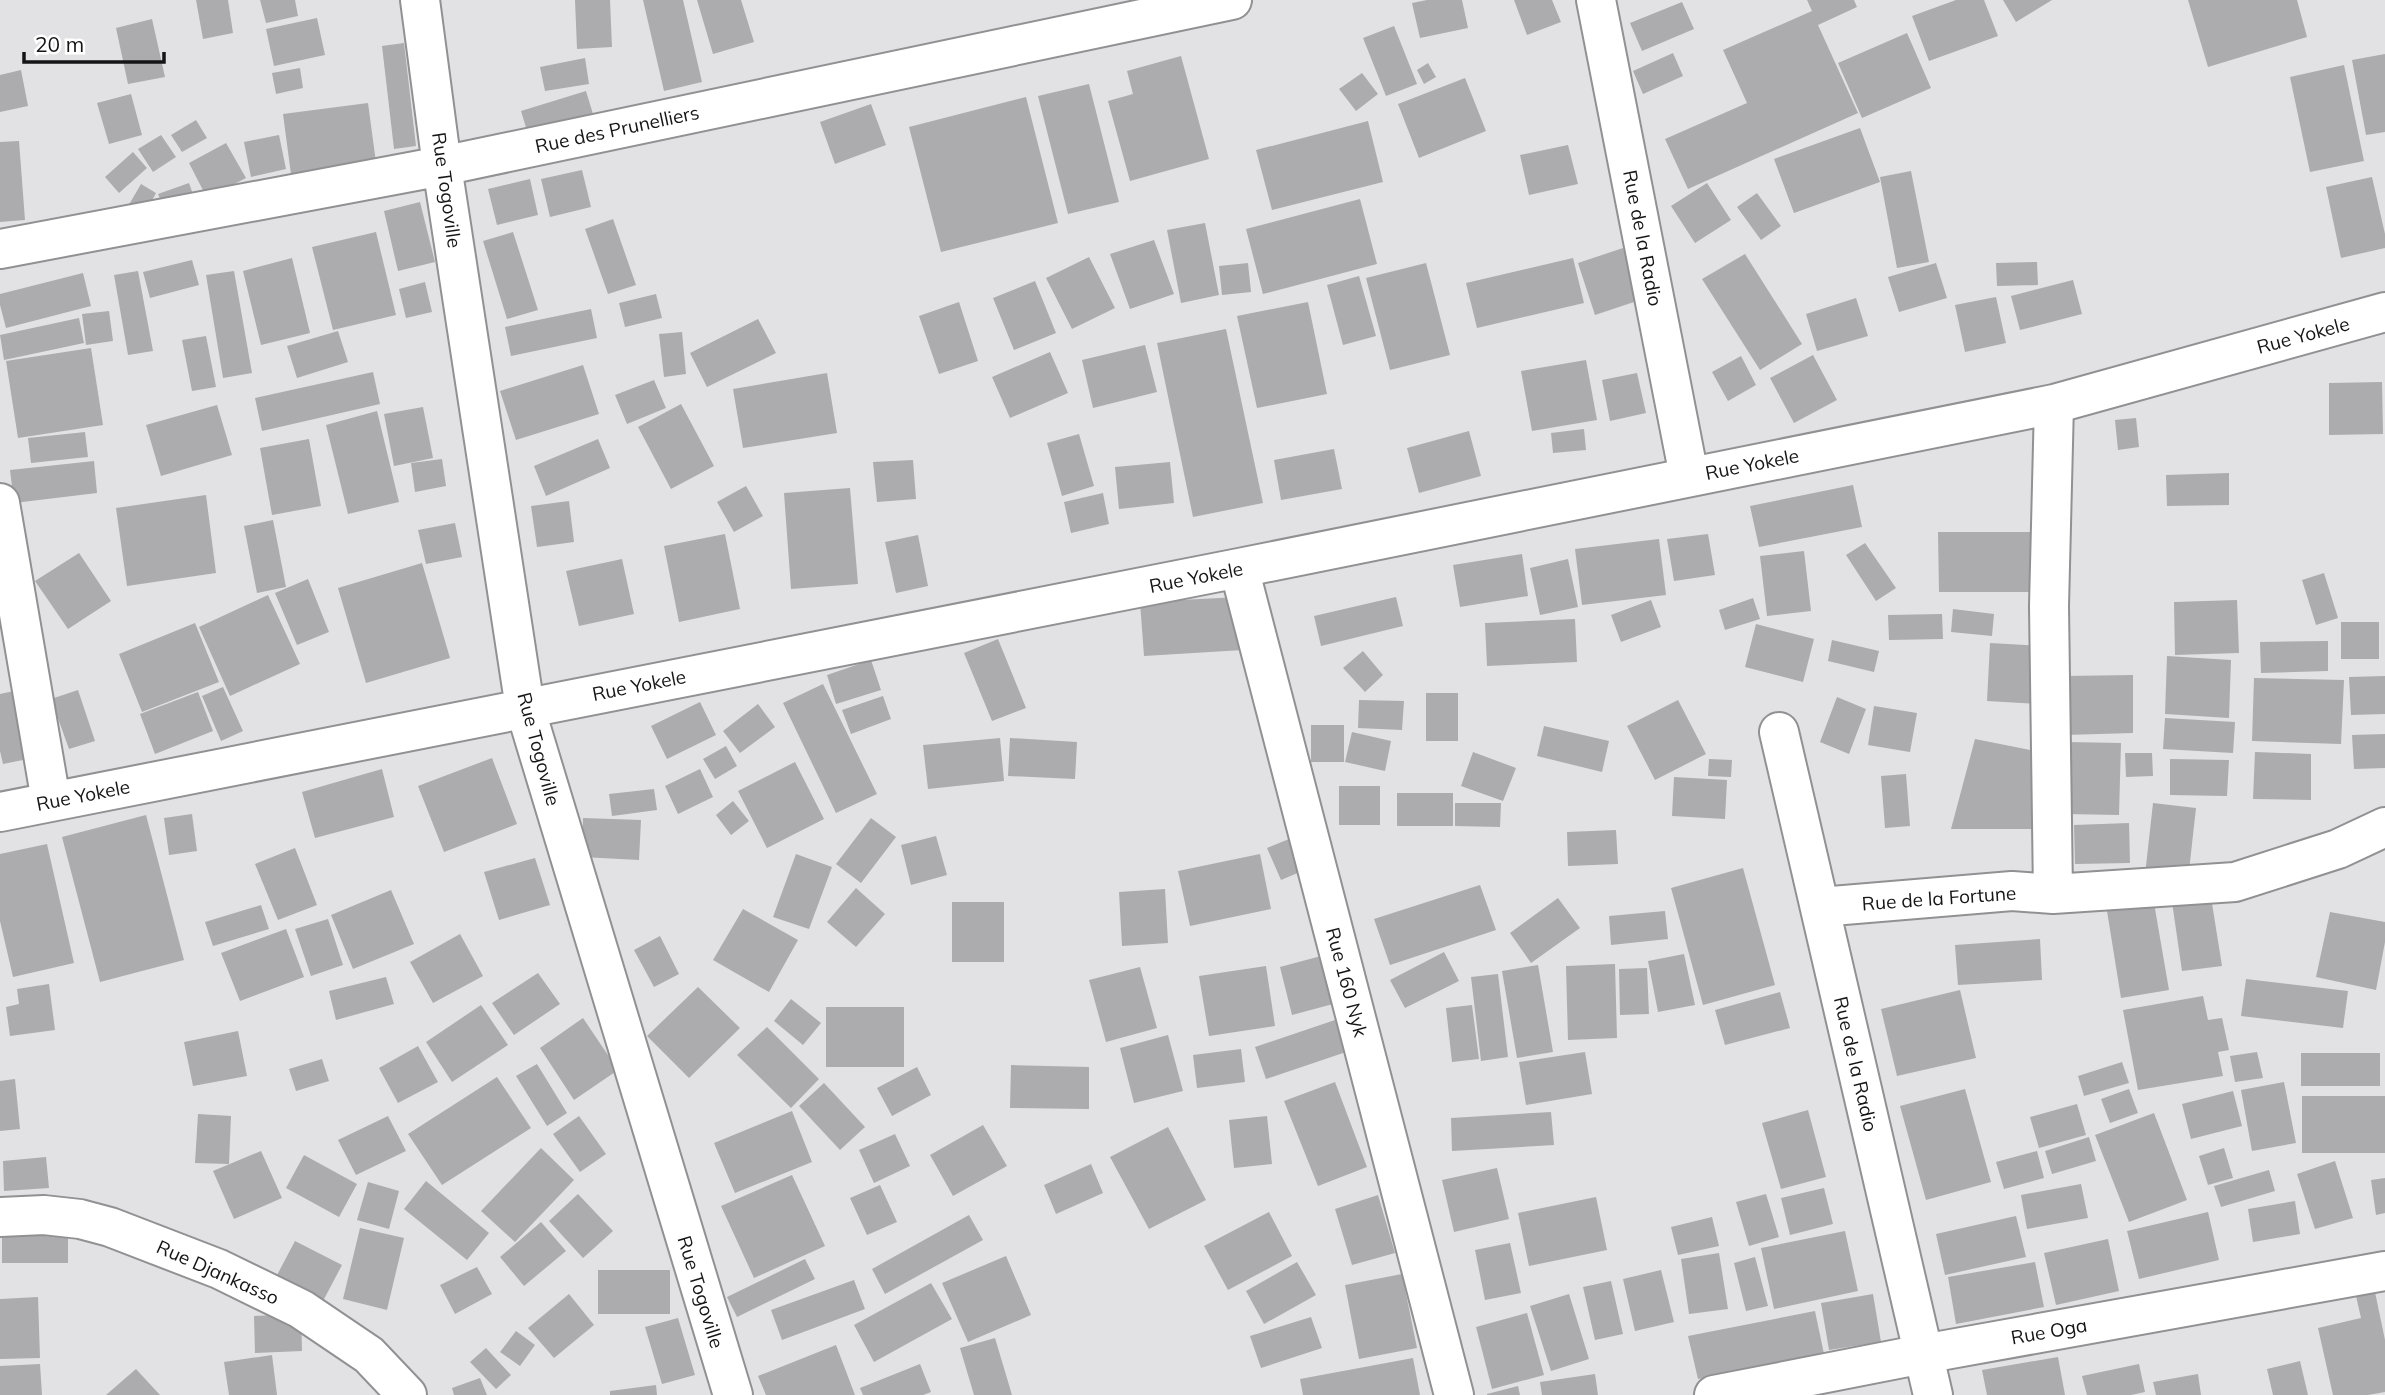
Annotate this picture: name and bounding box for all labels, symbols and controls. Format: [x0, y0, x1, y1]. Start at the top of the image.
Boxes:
scale bar [24, 21, 164, 65]
text: 20 m [35, 31, 84, 57]
street label: Rue des Prunelliers [533, 100, 701, 158]
street label: Rue Togoville [427, 131, 467, 249]
street label: Rue de la Radio [1618, 168, 1668, 308]
street label: Rue Yokele [2254, 311, 2352, 359]
street label: Rue Yokele [1703, 443, 1801, 485]
street label: Rue Yokele [1147, 556, 1245, 598]
street label: Rue Yokele [590, 664, 688, 706]
street label: Rue Togoville [512, 690, 566, 808]
street label: Rue Yokele [34, 774, 132, 816]
street label: Rue de la Fortune [1861, 881, 2017, 915]
street label: Rue 160 Nyk [1321, 924, 1373, 1040]
street label: Rue de la Radio [1829, 994, 1883, 1134]
street label: Rue Togoville [673, 1233, 729, 1351]
street label: Rue Djankasso [153, 1234, 283, 1310]
street label: Rue Oga [2009, 1313, 2089, 1349]

